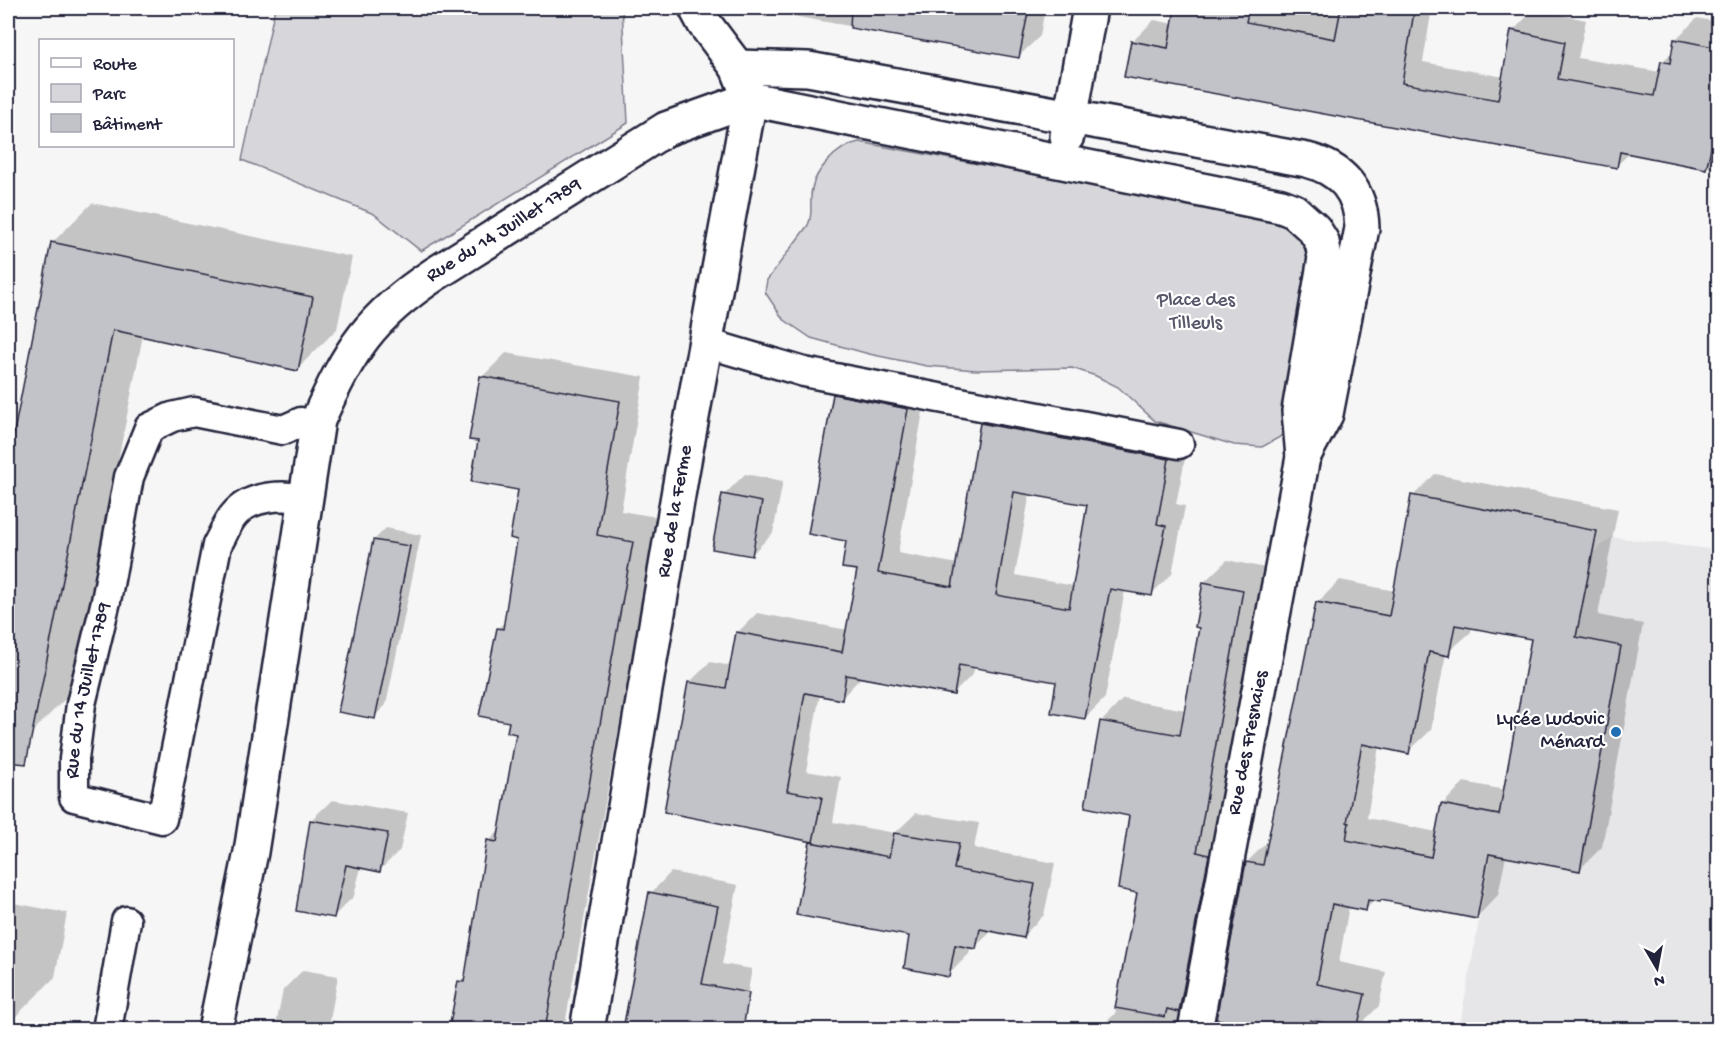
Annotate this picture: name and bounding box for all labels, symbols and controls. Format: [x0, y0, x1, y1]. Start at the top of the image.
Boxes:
legend [39, 39, 234, 147]
text: Route [93, 55, 138, 76]
text: Parc [92, 85, 126, 106]
text: Bâtiment [92, 115, 163, 136]
street label: Rue du 14 Juillet 1789 [422, 173, 586, 288]
park label: Place des Tilleuls [1156, 290, 1236, 336]
street label: Rue de la Ferme [653, 443, 698, 580]
street label: Rue du 14 Juillet 1789 [63, 600, 117, 778]
street label: Rue des Fresnaies [1224, 668, 1274, 817]
place label: Lycée Ludovic Ménard [1496, 709, 1606, 755]
marker: Lycée Ludovic Ménard [1609, 725, 1623, 739]
north arrow [1627, 938, 1687, 998]
text: N [1652, 969, 1666, 990]

